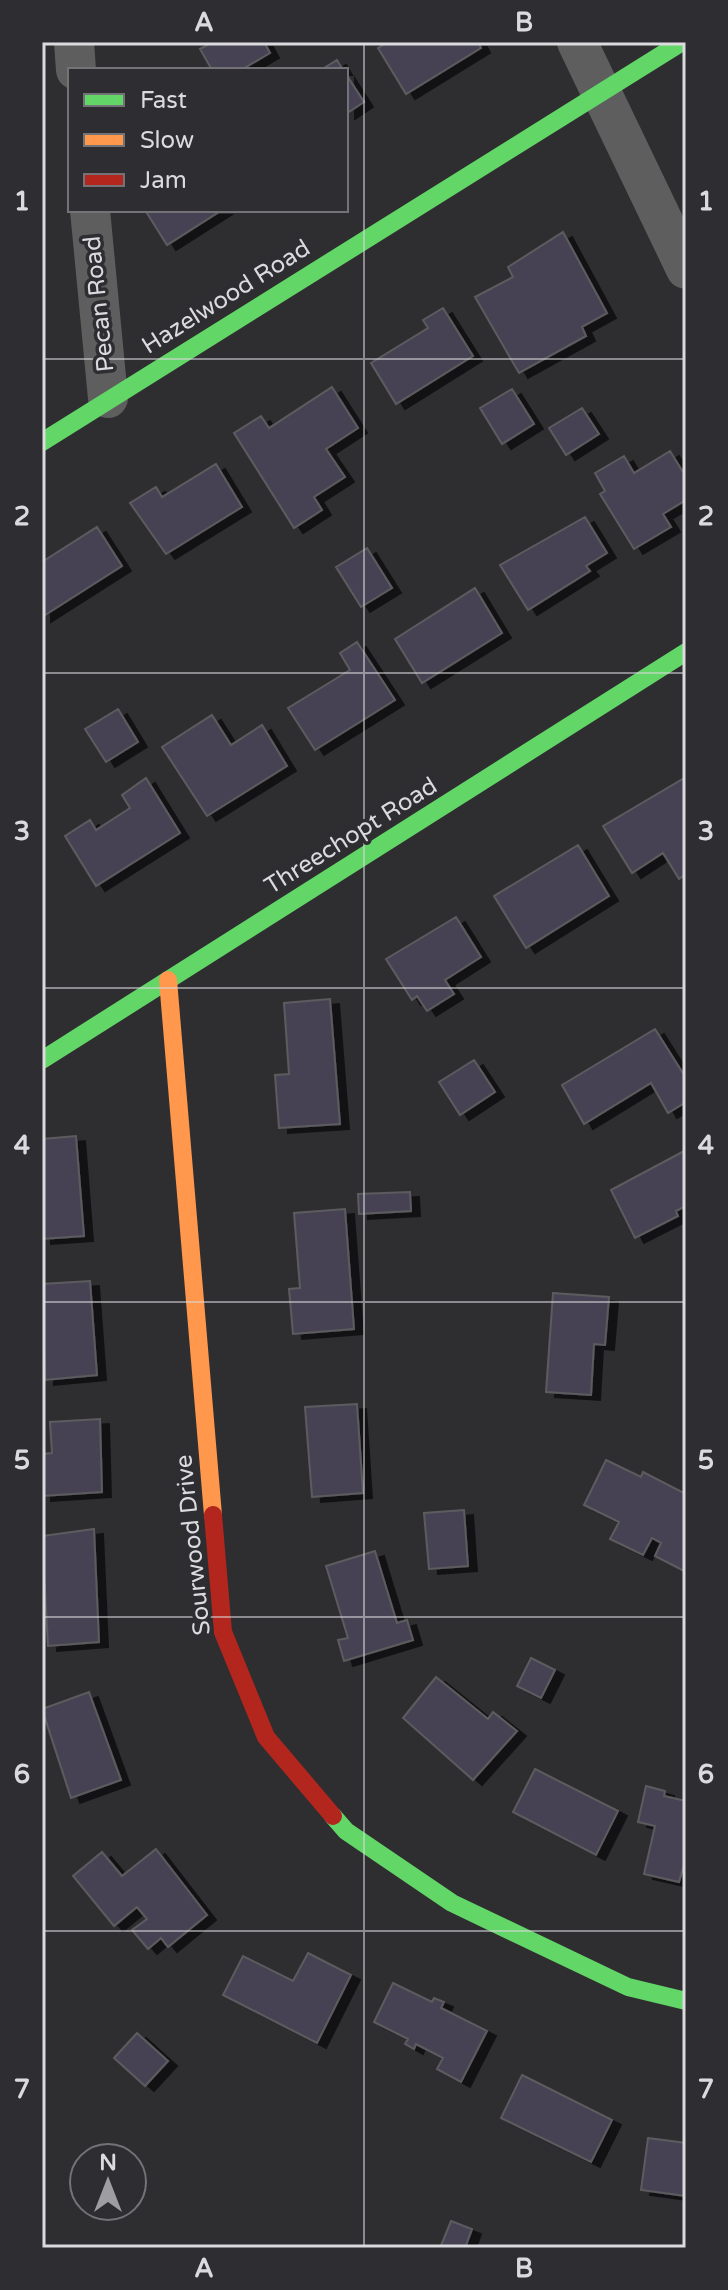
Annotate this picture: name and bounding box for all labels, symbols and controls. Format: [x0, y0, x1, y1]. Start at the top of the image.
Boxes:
text: A [194, 7, 214, 38]
text: B [515, 7, 533, 38]
legend [68, 68, 348, 212]
text: Fast [140, 86, 187, 115]
text: Slow [140, 126, 194, 155]
text: Jam [140, 166, 187, 195]
text: 1 [14, 186, 30, 217]
text: 1 [698, 186, 714, 217]
street label: Pecan Road [77, 234, 121, 374]
street label: Hazelwood Road [137, 234, 315, 360]
text: 2 [14, 501, 30, 532]
text: 2 [698, 501, 714, 532]
street label: Threechopt Road [259, 771, 443, 901]
text: 3 [14, 816, 30, 847]
text: 3 [698, 816, 714, 847]
text: 4 [14, 1130, 30, 1161]
text: 4 [698, 1130, 714, 1161]
text: 5 [14, 1445, 30, 1476]
text: 5 [698, 1445, 714, 1476]
street label: Sourwood Drive [169, 1453, 217, 1637]
text: 6 [14, 1759, 30, 1790]
text: 6 [698, 1759, 714, 1790]
text: 7 [14, 2074, 30, 2105]
text: 7 [698, 2074, 714, 2105]
north arrow [68, 2142, 148, 2222]
text: N [99, 2150, 117, 2176]
text: A [194, 2253, 214, 2284]
text: B [515, 2253, 533, 2284]

